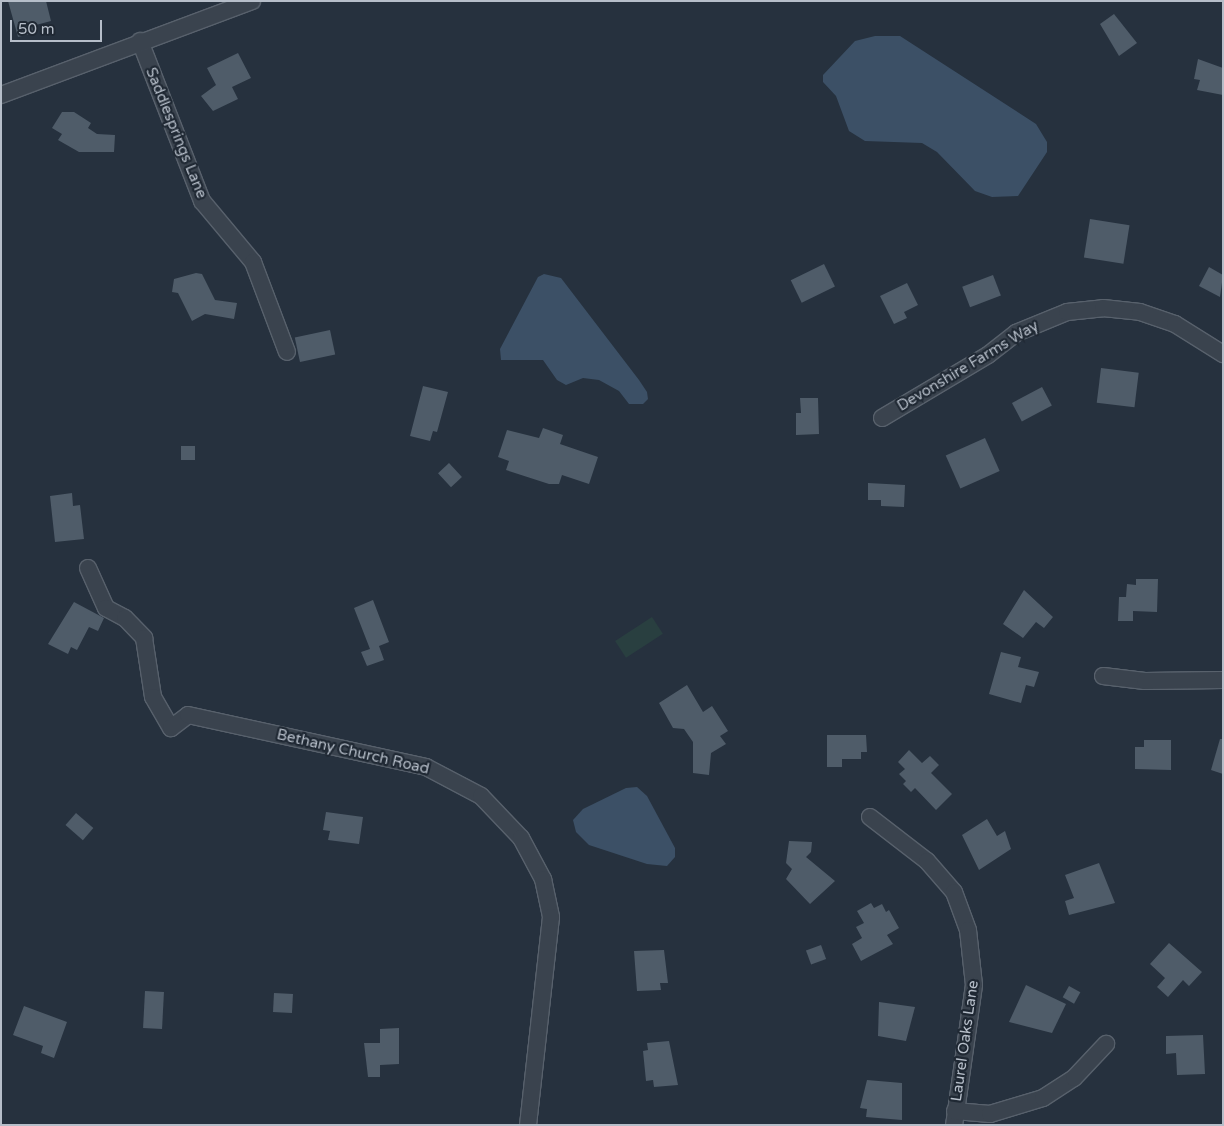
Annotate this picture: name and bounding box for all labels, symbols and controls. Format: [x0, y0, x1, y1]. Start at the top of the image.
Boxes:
scale bar [12, 10, 105, 42]
text: 50 m [18, 20, 55, 38]
street label: Saddlesprings Lane [142, 65, 210, 201]
street label: Devonshire Farms Way [894, 317, 1042, 415]
street label: Bethany Church Road [275, 726, 431, 778]
street label: Laurel Oaks Lane [948, 979, 982, 1103]

